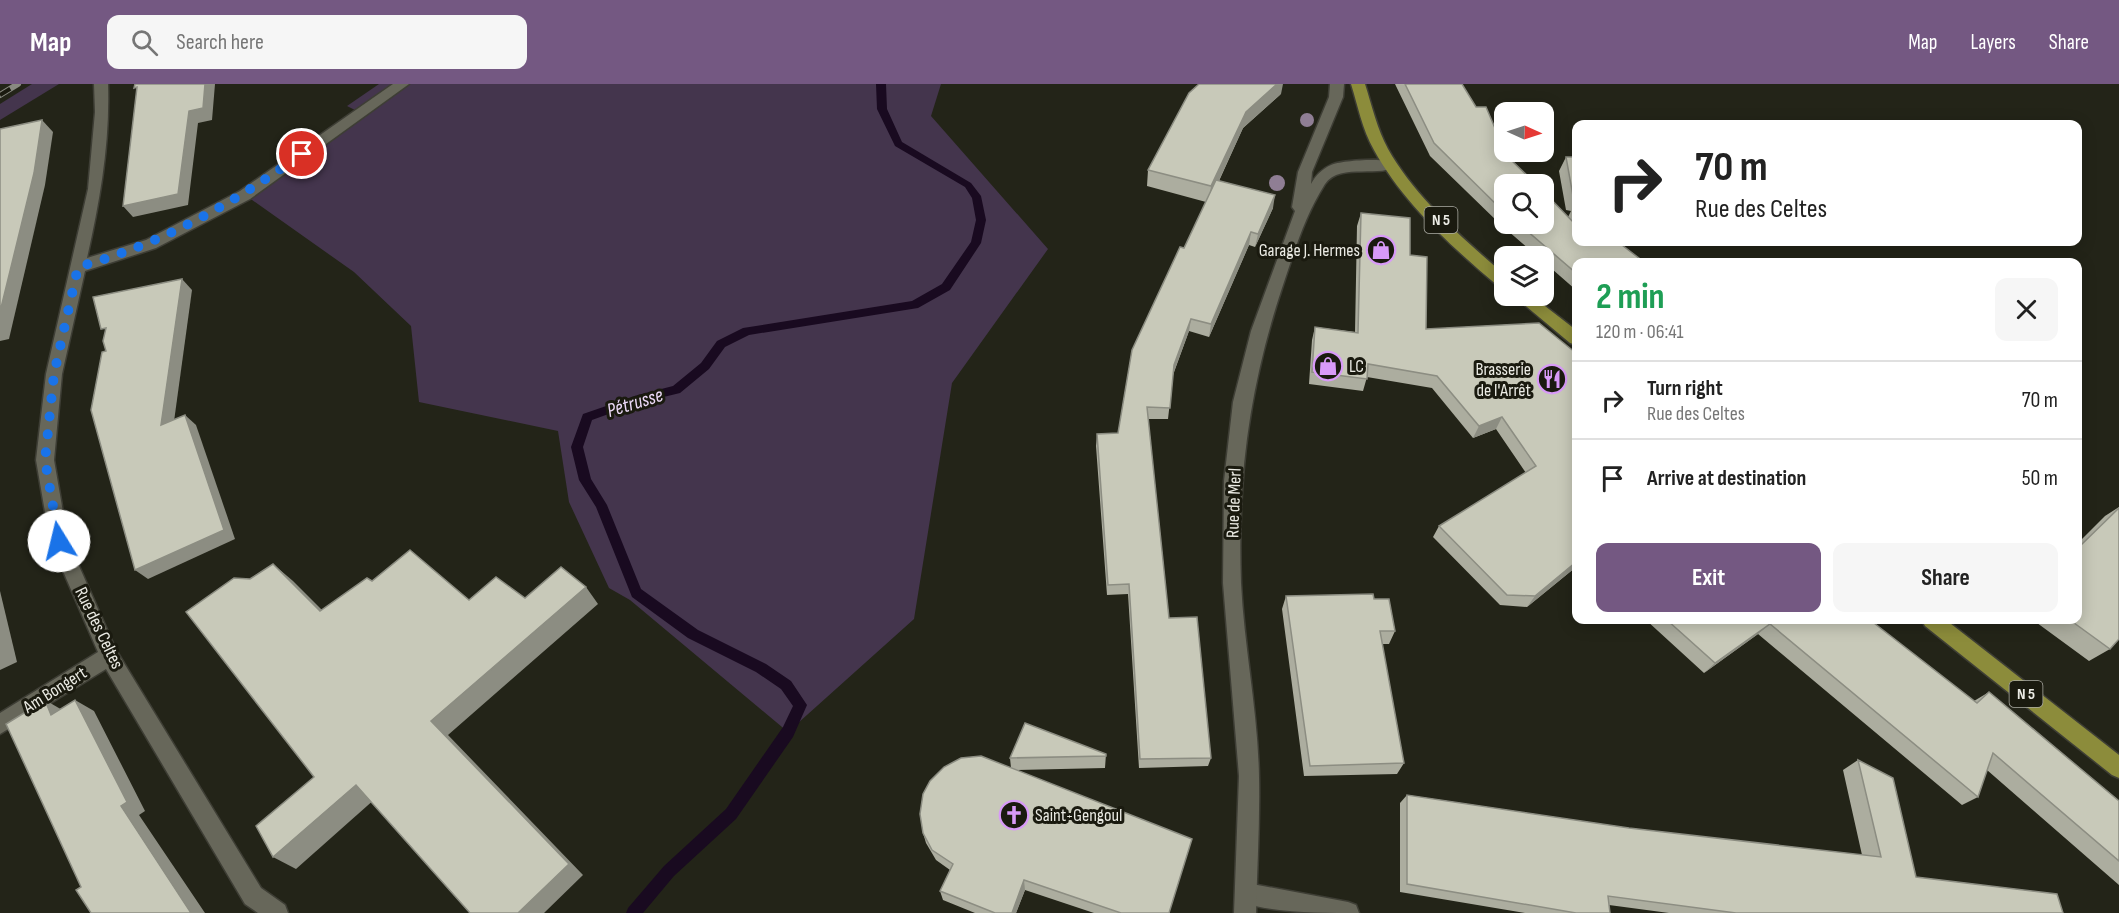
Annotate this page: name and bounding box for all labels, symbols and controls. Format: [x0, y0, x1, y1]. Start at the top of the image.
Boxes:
search box [107, 15, 527, 69]
text: Map [30, 26, 71, 59]
icon: search [128, 26, 161, 59]
text: Search here [176, 29, 264, 56]
text: Map [1908, 30, 1937, 55]
text: Layers [1970, 30, 2016, 55]
text: Share [2049, 30, 2089, 55]
north arrow [1494, 102, 1554, 162]
map controls [1494, 102, 1554, 306]
pin [276, 128, 327, 179]
icon: arrive [285, 137, 318, 170]
text: 70 m [1695, 142, 1768, 193]
icon: right [1596, 144, 1674, 222]
button: search [1494, 174, 1554, 234]
text: Rue des Celtes [1695, 193, 1827, 225]
road number: N 5 [1424, 207, 1458, 233]
shop icon: Garage J. Hermes [1365, 234, 1397, 266]
place label: Garage J. Hermes [1259, 240, 1360, 261]
button: layers [1494, 246, 1554, 306]
text: 2 min [1596, 276, 1665, 319]
button: close [1995, 278, 2058, 341]
text: 120 m · 06:41 [1596, 320, 1684, 344]
shop icon: LC [1312, 350, 1344, 382]
place label: LC [1349, 356, 1364, 377]
place label: Brasserie de l'Arrêt [1475, 359, 1532, 401]
restaurant icon: Brasserie de l'Arrêt [1536, 363, 1568, 395]
text: Turn right [1647, 375, 1723, 402]
water label: Pétrusse [604, 383, 666, 423]
icon: right [1596, 384, 1629, 417]
text: 70 m [2022, 387, 2058, 414]
text: Rue des Celtes [1647, 402, 1745, 426]
icon: arrive [1596, 462, 1629, 495]
text: Arrive at destination [1647, 465, 1806, 492]
text: 50 m [2022, 465, 2058, 492]
street label: Rue de Merl [1222, 468, 1246, 538]
position arrow [27, 509, 91, 573]
button: Exit [1596, 543, 1821, 612]
button: Share [1833, 543, 2058, 612]
street label: Rue des Celtes [70, 584, 128, 672]
street label: Am Bongert [19, 662, 91, 718]
road number: N 5 [2010, 681, 2042, 707]
church icon: Saint-Gengoul [998, 799, 1030, 831]
place label: Saint-Gengoul [1035, 805, 1122, 826]

